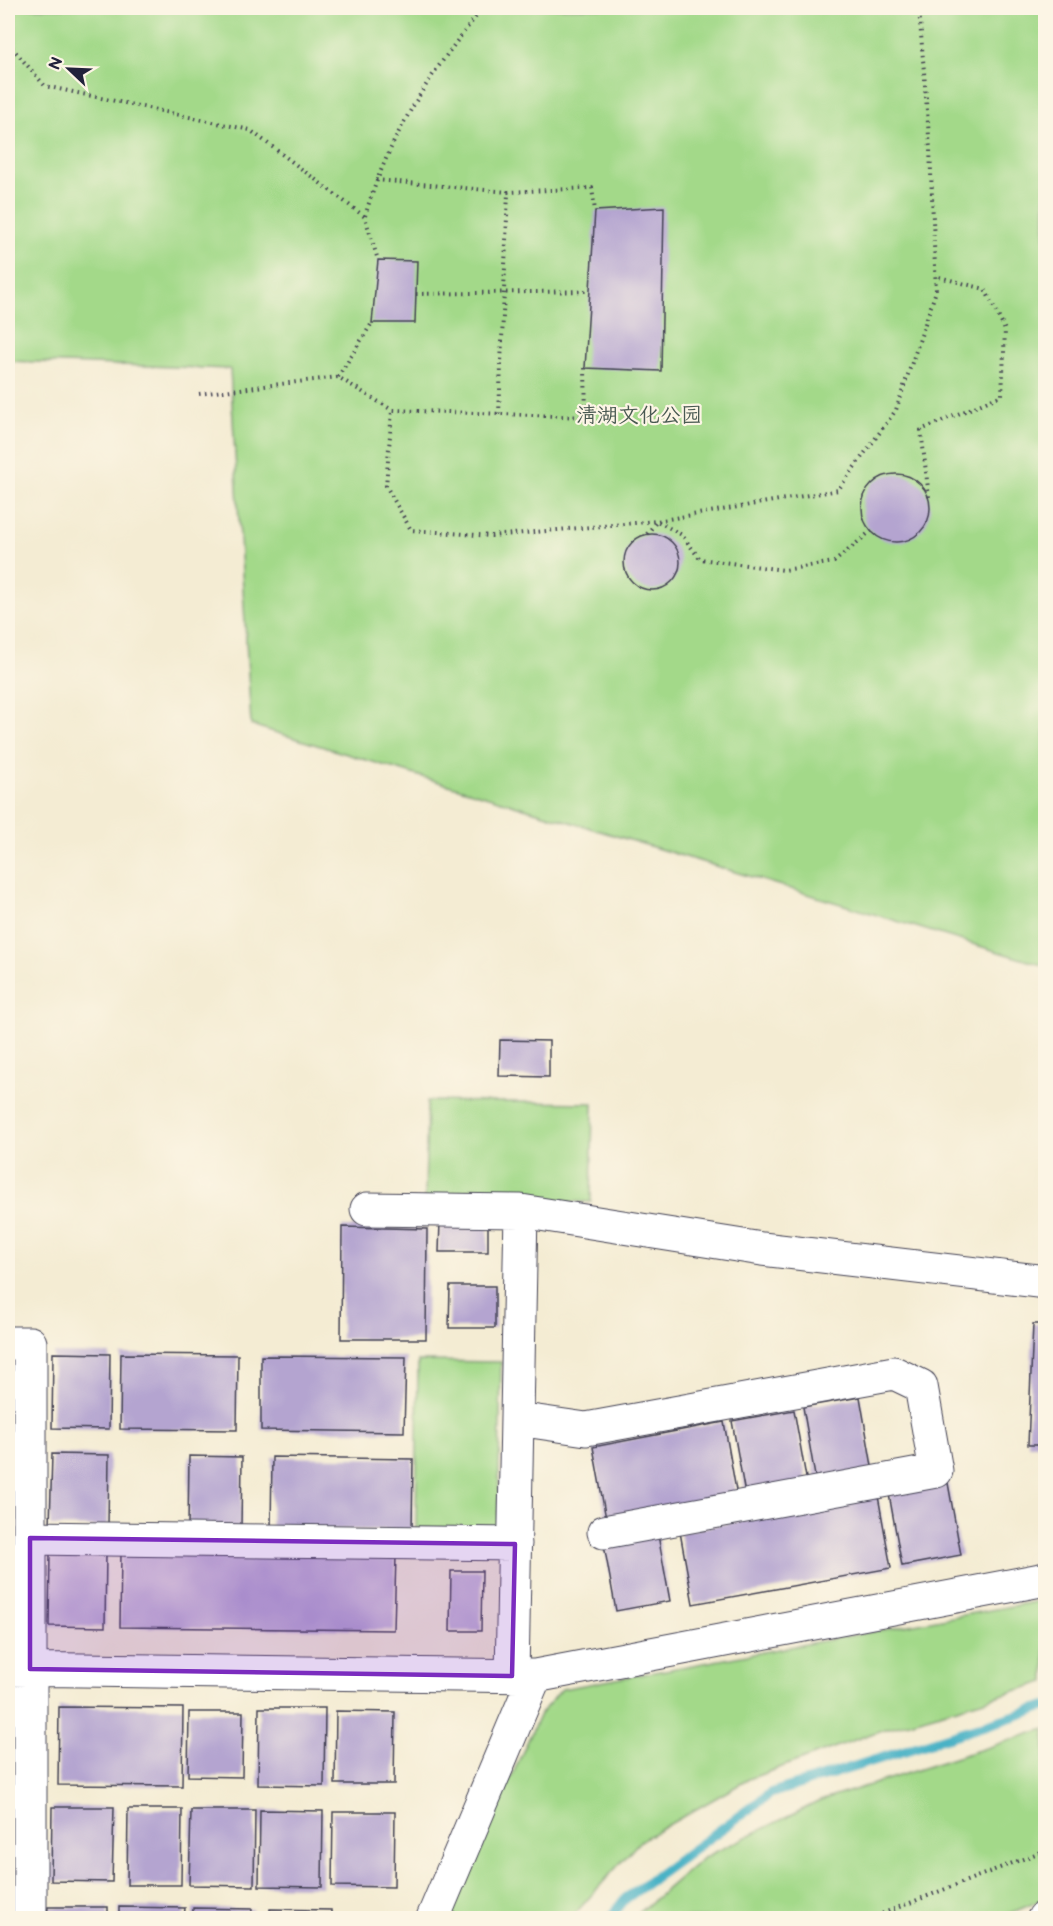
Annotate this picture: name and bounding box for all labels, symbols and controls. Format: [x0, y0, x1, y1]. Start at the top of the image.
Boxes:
north arrow [39, 39, 99, 99]
text: N [45, 54, 68, 73]
park label: 清湖文化公园 [576, 403, 702, 428]

